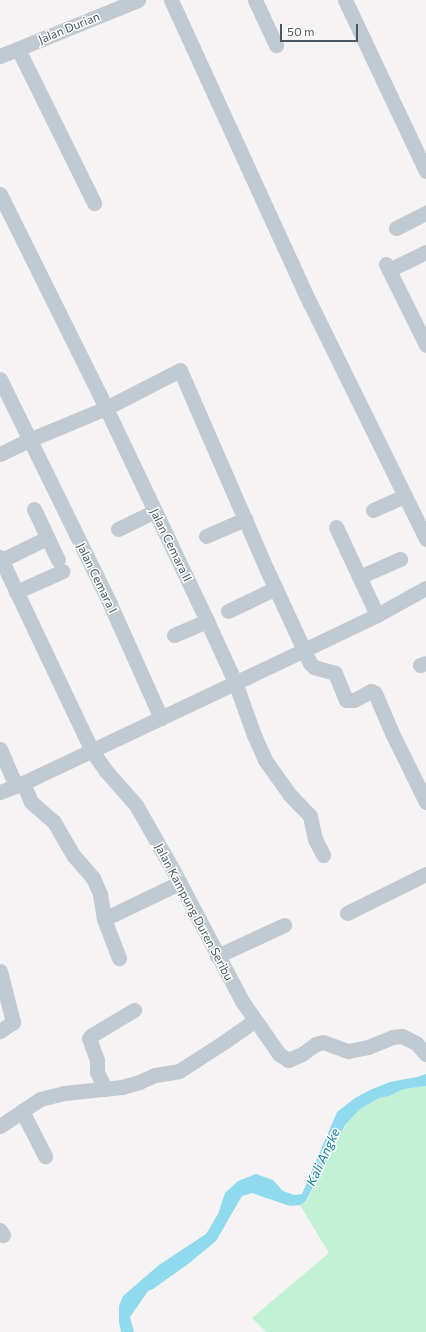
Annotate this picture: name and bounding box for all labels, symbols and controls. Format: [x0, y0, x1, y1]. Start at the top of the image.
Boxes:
street label: Jalan Durian [36, 9, 102, 47]
scale bar [282, 16, 360, 42]
text: 50 m [287, 24, 315, 38]
street label: Jalan Cemara II [147, 506, 195, 584]
street label: Jalan Cemara I [74, 541, 120, 615]
street label: Jalan Kampung Duren Seribu [152, 841, 236, 983]
water label: Kali Angke [303, 1126, 343, 1188]

